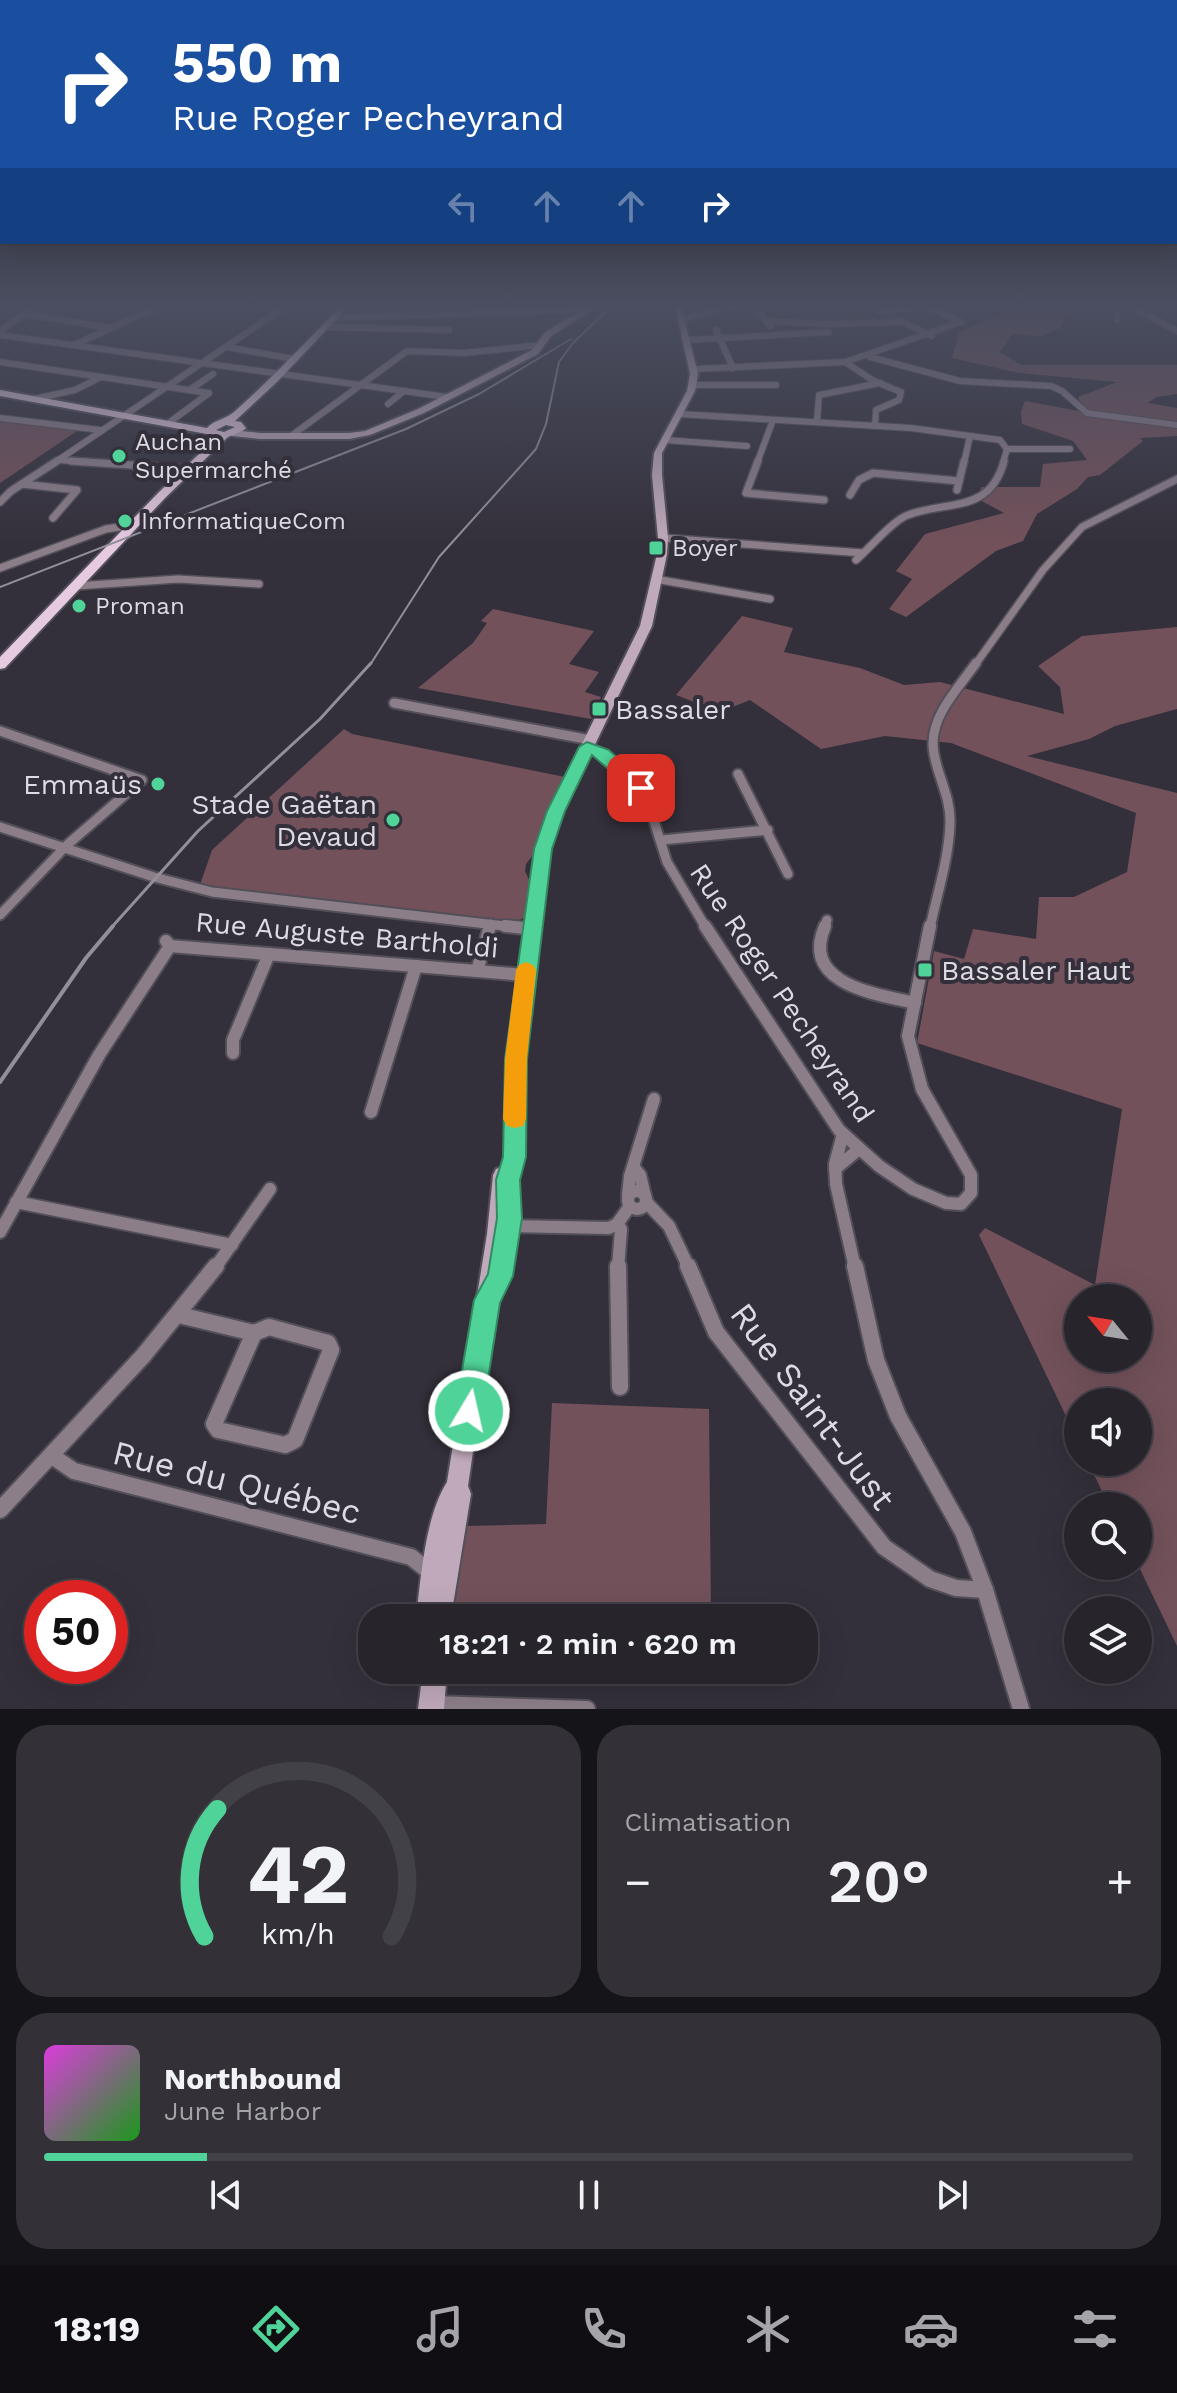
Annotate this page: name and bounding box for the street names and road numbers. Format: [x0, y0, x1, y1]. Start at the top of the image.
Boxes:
street label: Rue Roger Pecheyrand [683, 857, 881, 1129]
street label: Rue Auguste Bartholdi [194, 905, 500, 965]
street label: Rue Saint-Just [722, 1295, 904, 1517]
street label: Rue du Québec [109, 1432, 365, 1532]

